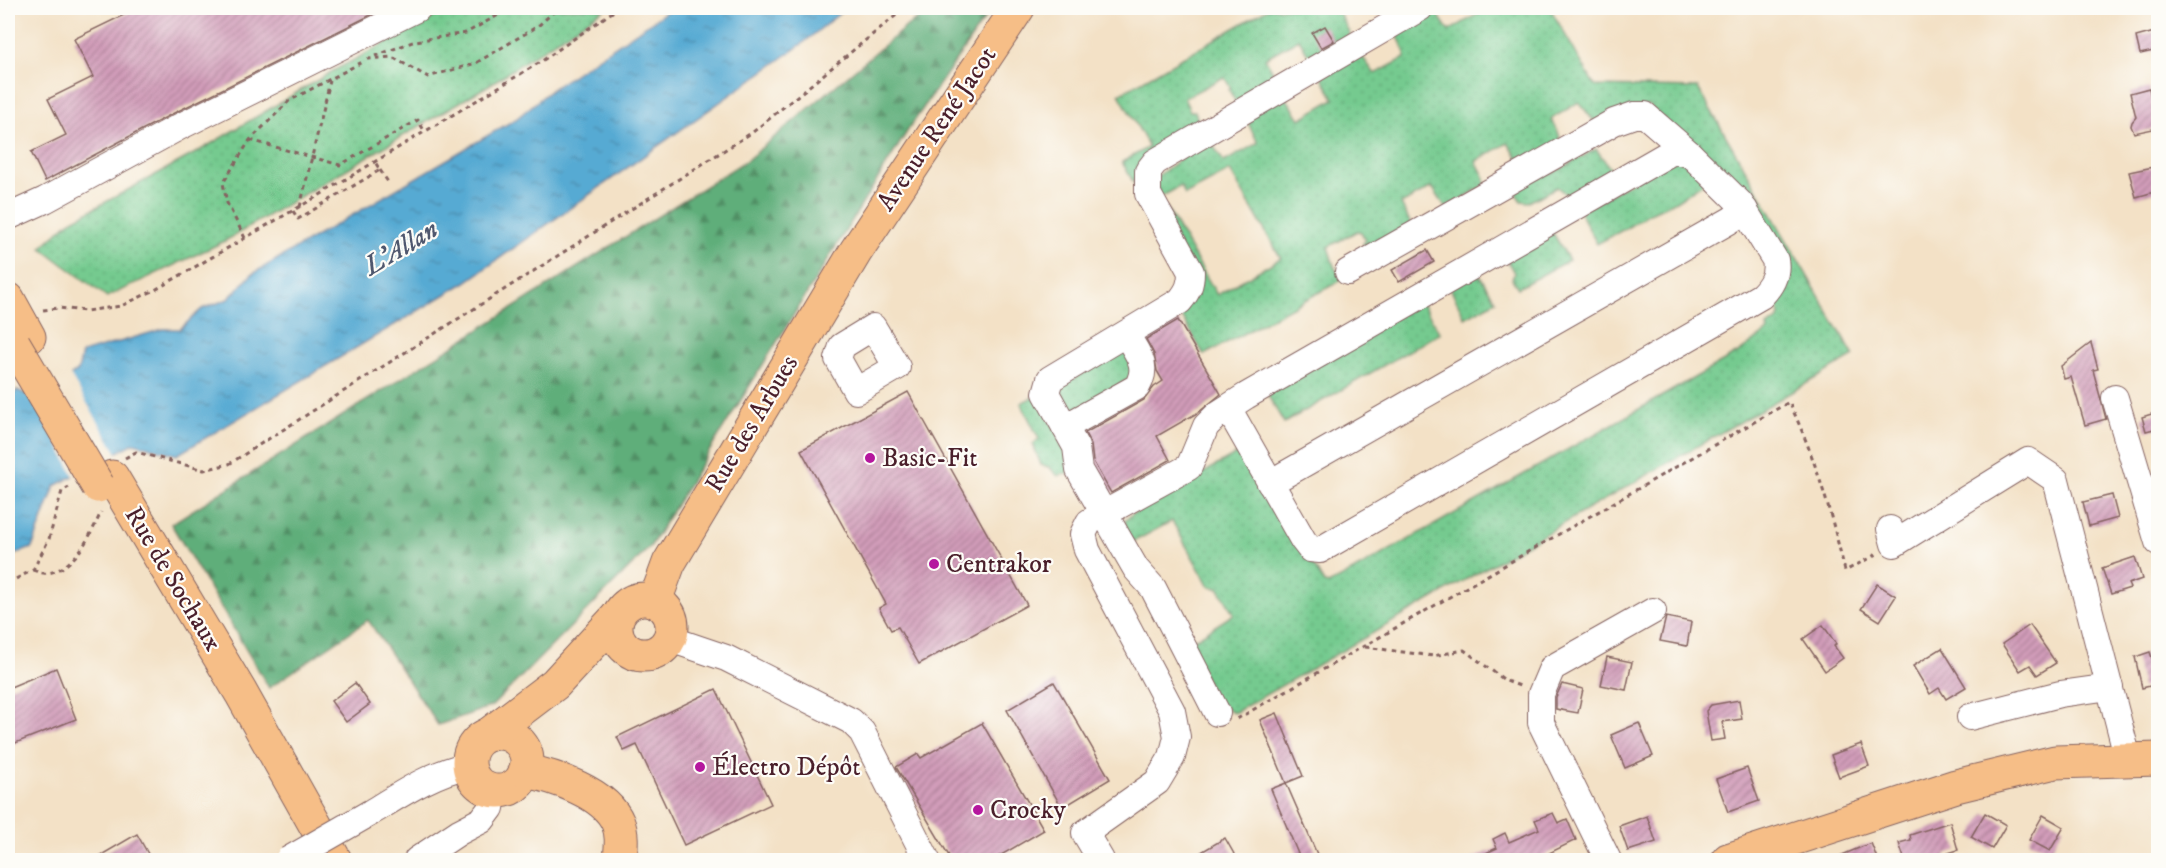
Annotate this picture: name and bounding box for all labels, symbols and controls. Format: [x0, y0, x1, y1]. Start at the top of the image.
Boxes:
street label: Avenue René Jacot [870, 40, 1004, 218]
water label: L'Allan [356, 212, 445, 284]
street label: Rue des Arbues [698, 349, 806, 499]
place label: Basic-Fit [882, 442, 978, 475]
marker: Basic-Fit [863, 451, 877, 465]
street label: Rue de Sochaux [117, 501, 229, 658]
place label: Centrakor [946, 548, 1052, 581]
marker: Centrakor [927, 557, 941, 571]
place label: Électro Dépôt [712, 751, 860, 784]
marker: Électro Dépôt [693, 760, 707, 774]
place label: Crocky [990, 794, 1067, 827]
marker: Crocky [971, 803, 985, 817]

